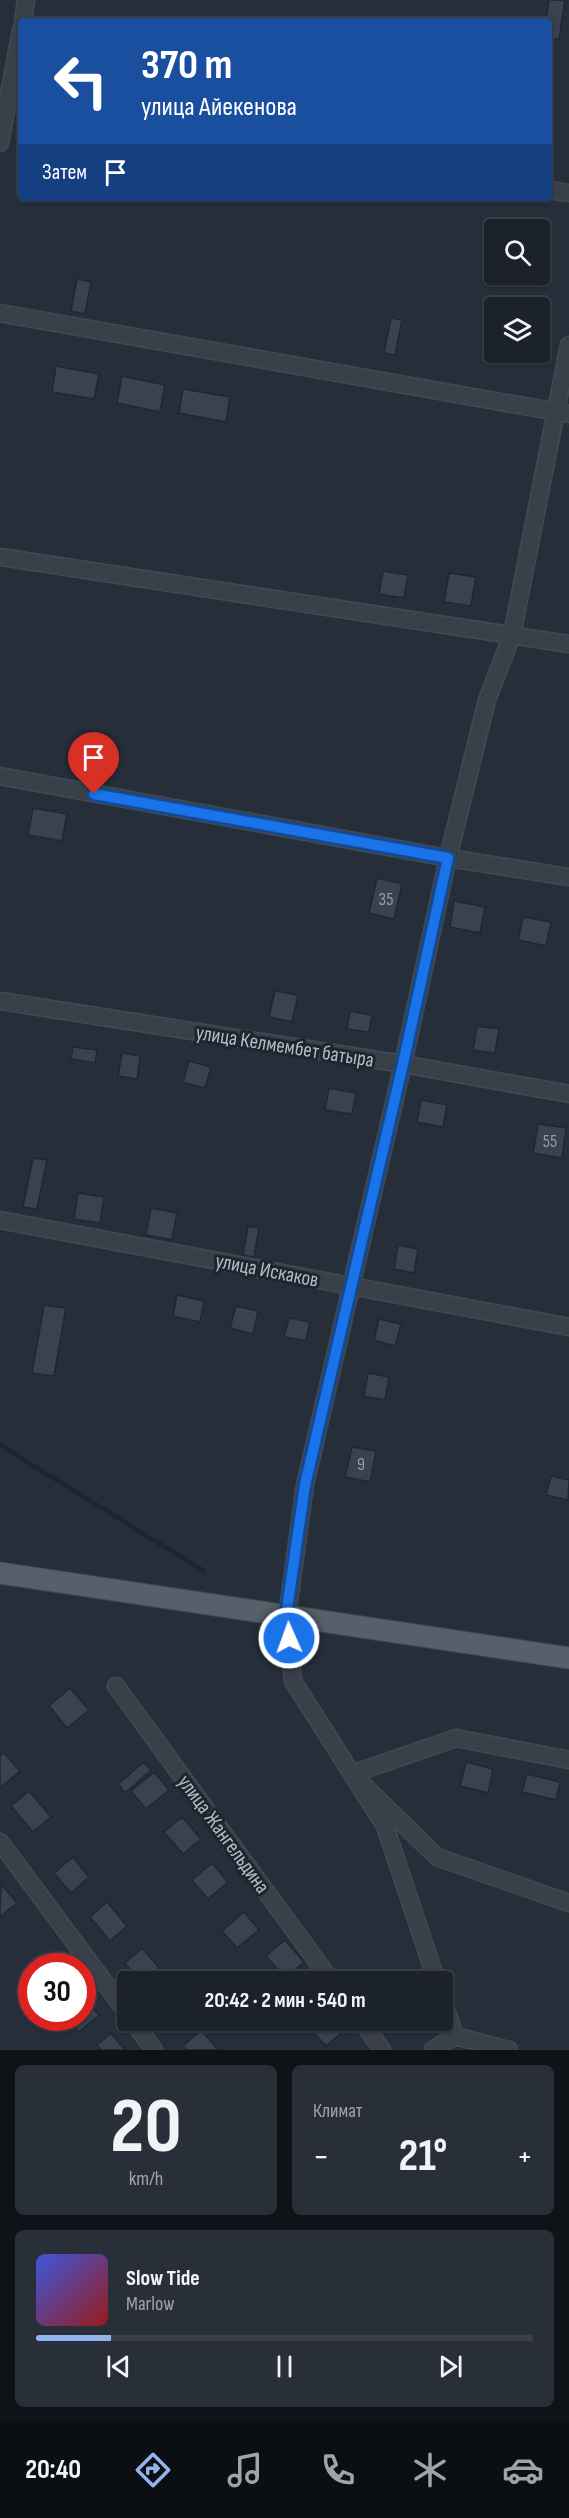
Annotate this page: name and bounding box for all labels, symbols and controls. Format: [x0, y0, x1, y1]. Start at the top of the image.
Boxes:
text: 370 m [141, 40, 232, 91]
icon: left [42, 42, 120, 120]
text: улица Айекенова [141, 91, 297, 123]
icon: arrive [99, 156, 132, 189]
text: Затем [42, 159, 87, 186]
map controls [484, 219, 550, 363]
button: search [484, 219, 550, 285]
button: layers [484, 297, 550, 363]
pin [68, 732, 119, 794]
icon: arrive [77, 741, 110, 774]
house number: 35 [379, 889, 393, 910]
street label: улица Келмембет батыра [194, 1020, 376, 1073]
house number: 55 [543, 1131, 557, 1152]
street label: улица Искаков [213, 1248, 320, 1293]
house number: 9 [357, 1454, 365, 1475]
position arrow [257, 1606, 321, 1670]
street label: улица Жангельдина [172, 1770, 275, 1898]
speed limit sign: 30 [18, 1953, 96, 2031]
text: 20:42 · 2 мин · 540 m [205, 1987, 365, 2014]
text: 20 [110, 2081, 182, 2174]
text: Климат [313, 2099, 363, 2123]
text: 21° [399, 2129, 447, 2184]
text: − [313, 2137, 329, 2177]
text: + [517, 2137, 533, 2177]
text: km/h [129, 2167, 163, 2191]
text: Slow Tide [126, 2265, 200, 2292]
text: Marlow [126, 2292, 174, 2316]
icon: previous [102, 2350, 135, 2383]
icon: pause [268, 2350, 301, 2383]
icon: next [434, 2350, 467, 2383]
icon: directions [132, 2449, 174, 2491]
icon: music [224, 2449, 266, 2491]
icon: phone [317, 2449, 359, 2491]
icon: climate [409, 2449, 451, 2491]
icon: car [502, 2449, 544, 2491]
text: 20:40 [25, 2454, 81, 2486]

